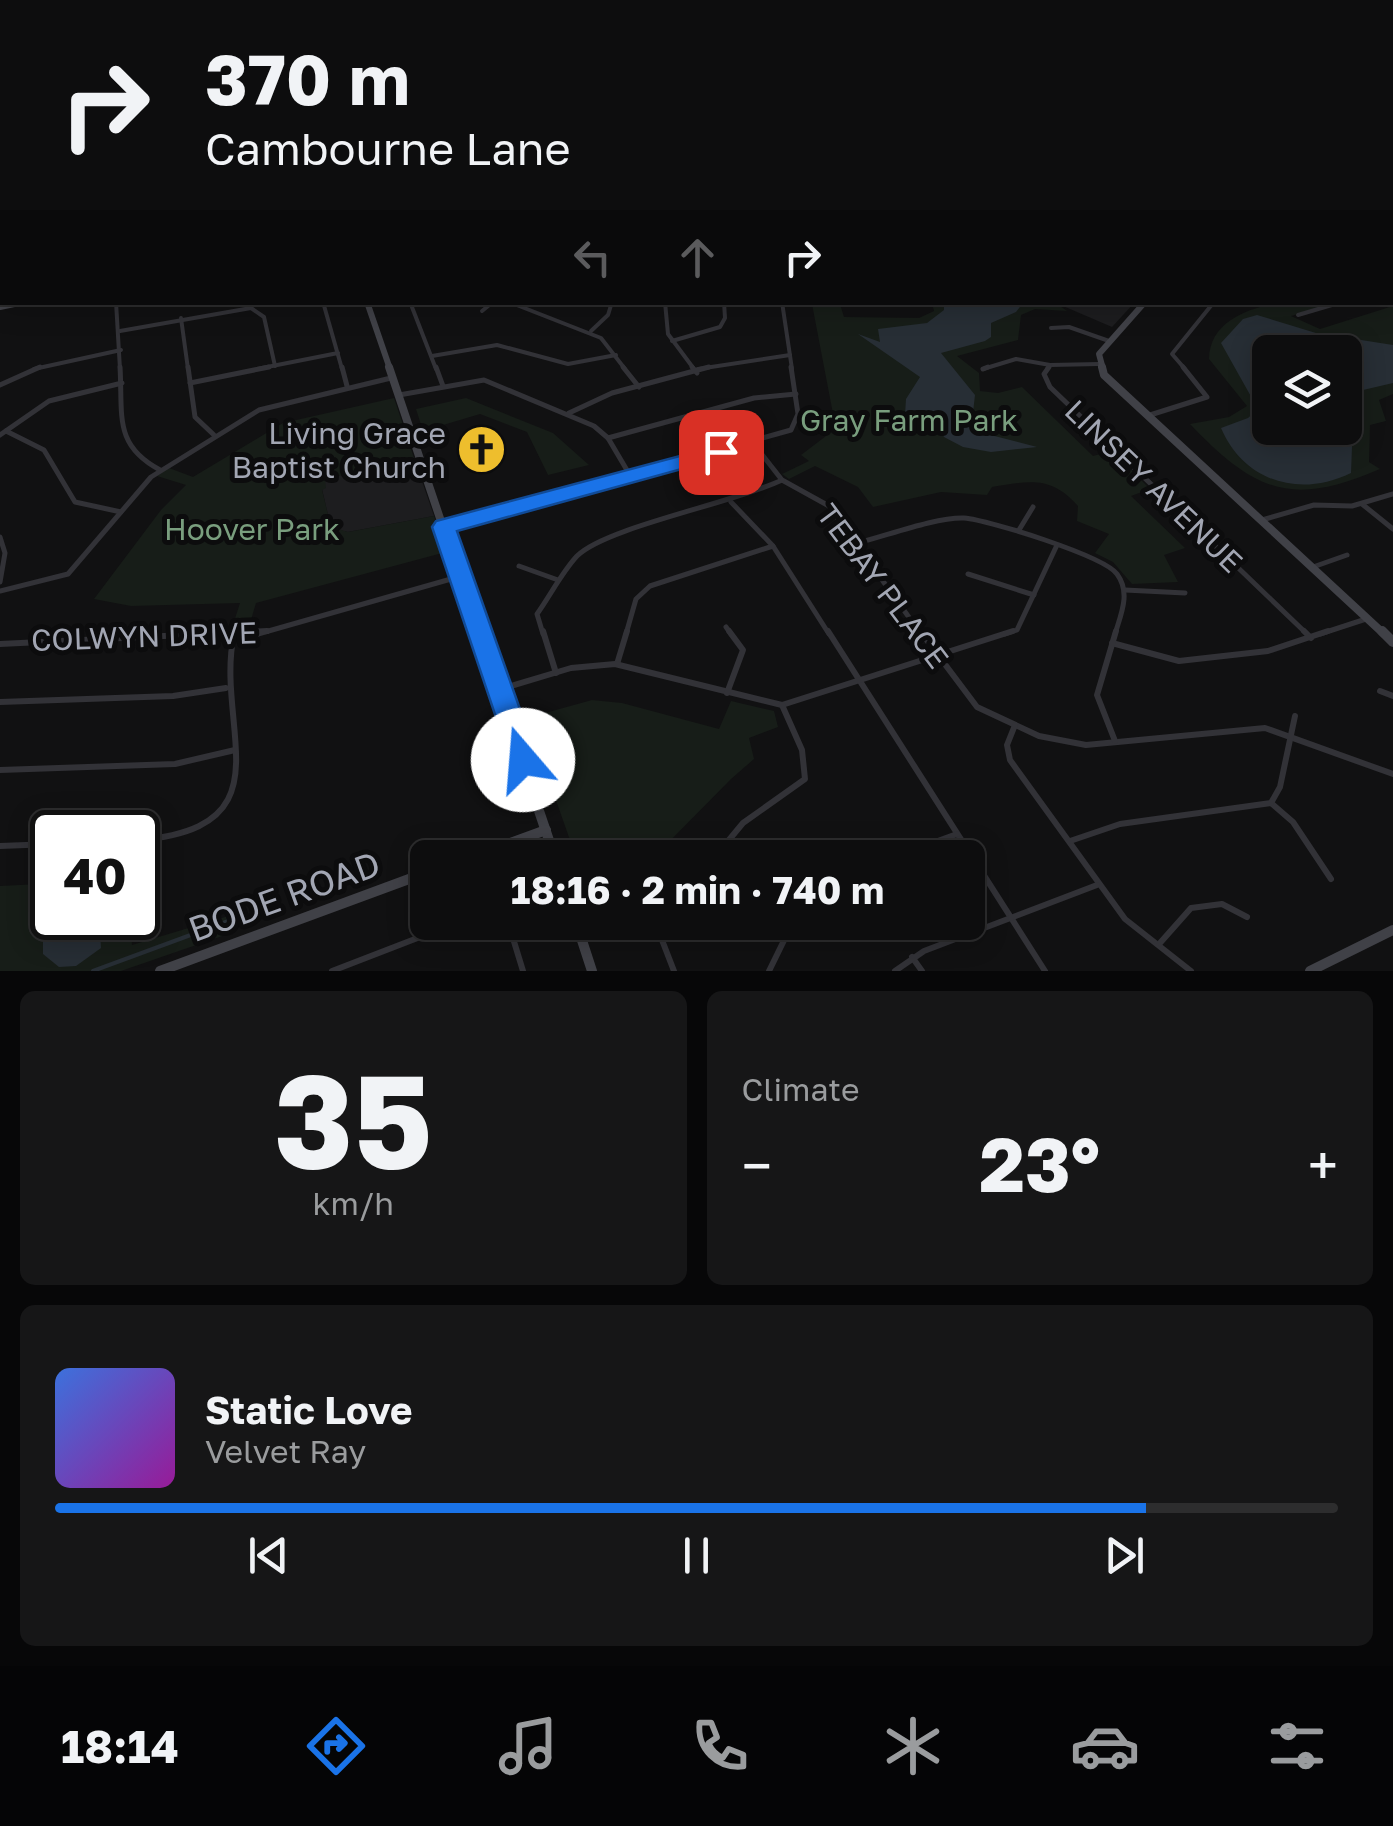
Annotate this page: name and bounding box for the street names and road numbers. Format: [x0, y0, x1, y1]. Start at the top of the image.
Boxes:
street label: LINSEY AVENUE [1058, 392, 1250, 580]
street label: TEBAY PLACE [810, 497, 956, 675]
street label: COLWYN DRIVE [30, 614, 258, 658]
street label: BODE ROAD [183, 842, 385, 950]

